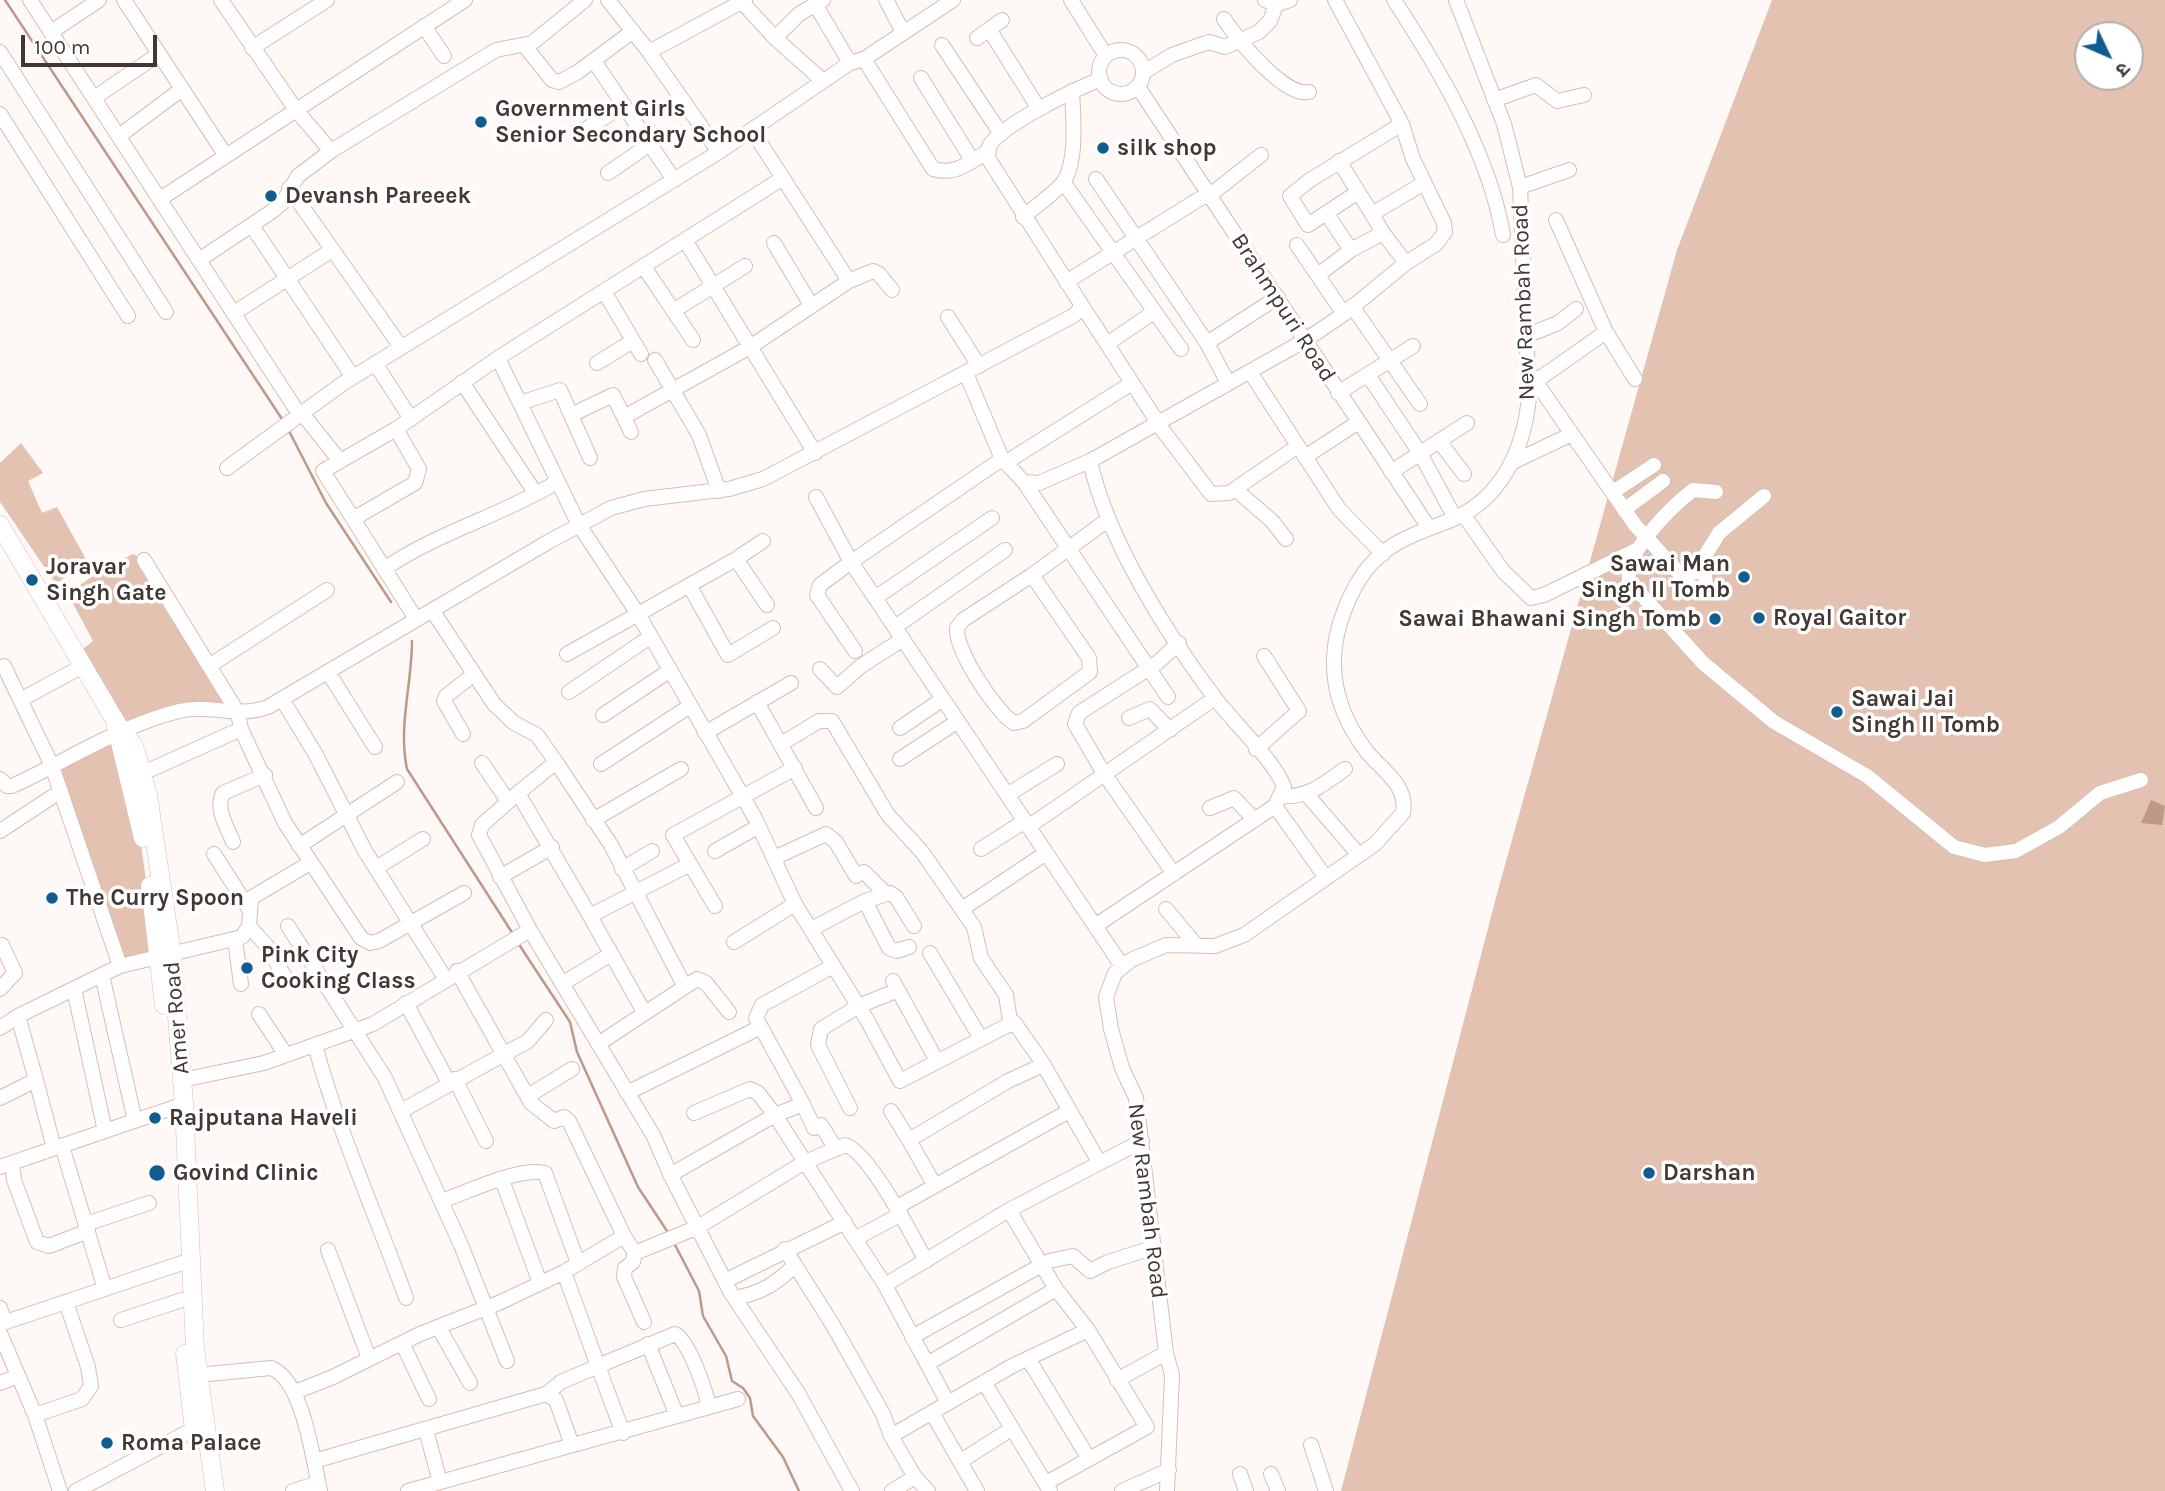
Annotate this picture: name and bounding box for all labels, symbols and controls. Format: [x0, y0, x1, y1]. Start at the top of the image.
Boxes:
scale bar [24, 21, 161, 65]
north arrow [2074, 21, 2144, 91]
text: 100 m [34, 35, 91, 59]
text: उ [2111, 58, 2134, 81]
place label: Government Girls Senior Secondary School [495, 95, 766, 149]
marker: Government Girls Senior Secondary School [473, 114, 489, 130]
place label: silk shop [1117, 134, 1217, 162]
marker: silk shop [1095, 140, 1111, 156]
place label: Devansh Pareeek [285, 182, 471, 210]
marker: Devansh Pareeek [263, 188, 279, 204]
street label: New Rambah Road [1507, 203, 1541, 401]
street label: Brahmpuri Road [1225, 229, 1341, 387]
place label: Sawai Man Singh II Tomb [1581, 550, 1730, 604]
place label: Joravar Singh Gate [46, 553, 166, 607]
marker: Sawai Man Singh II Tomb [1736, 569, 1752, 585]
marker: Joravar Singh Gate [24, 572, 40, 588]
place label: Royal Gaitor [1773, 604, 1906, 632]
place label: Sawai Bhawani Singh Tomb [1398, 605, 1701, 633]
marker: Royal Gaitor [1751, 610, 1767, 626]
marker: Sawai Bhawani Singh Tomb [1707, 611, 1723, 627]
place label: Sawai Jai Singh ll Tomb [1851, 685, 2000, 739]
marker: Sawai Jai Singh ll Tomb [1829, 704, 1845, 720]
place label: The Curry Spoon [66, 884, 244, 912]
marker: The Curry Spoon [44, 890, 60, 906]
place label: Pink City Cooking Class [261, 941, 416, 995]
street label: Amer Road [158, 960, 196, 1076]
marker: Pink City Cooking Class [239, 960, 255, 976]
street label: New Rambah Road [1121, 1102, 1173, 1300]
place label: Rajputana Haveli [169, 1104, 358, 1132]
marker: Rajputana Haveli [147, 1110, 163, 1126]
place label: Govind Clinic [173, 1159, 319, 1187]
place label: Darshan [1663, 1159, 1756, 1187]
marker: Govind Clinic [147, 1163, 167, 1183]
marker: Darshan [1641, 1165, 1657, 1181]
place label: Roma Palace [121, 1429, 262, 1457]
marker: Roma Palace [99, 1435, 115, 1451]

